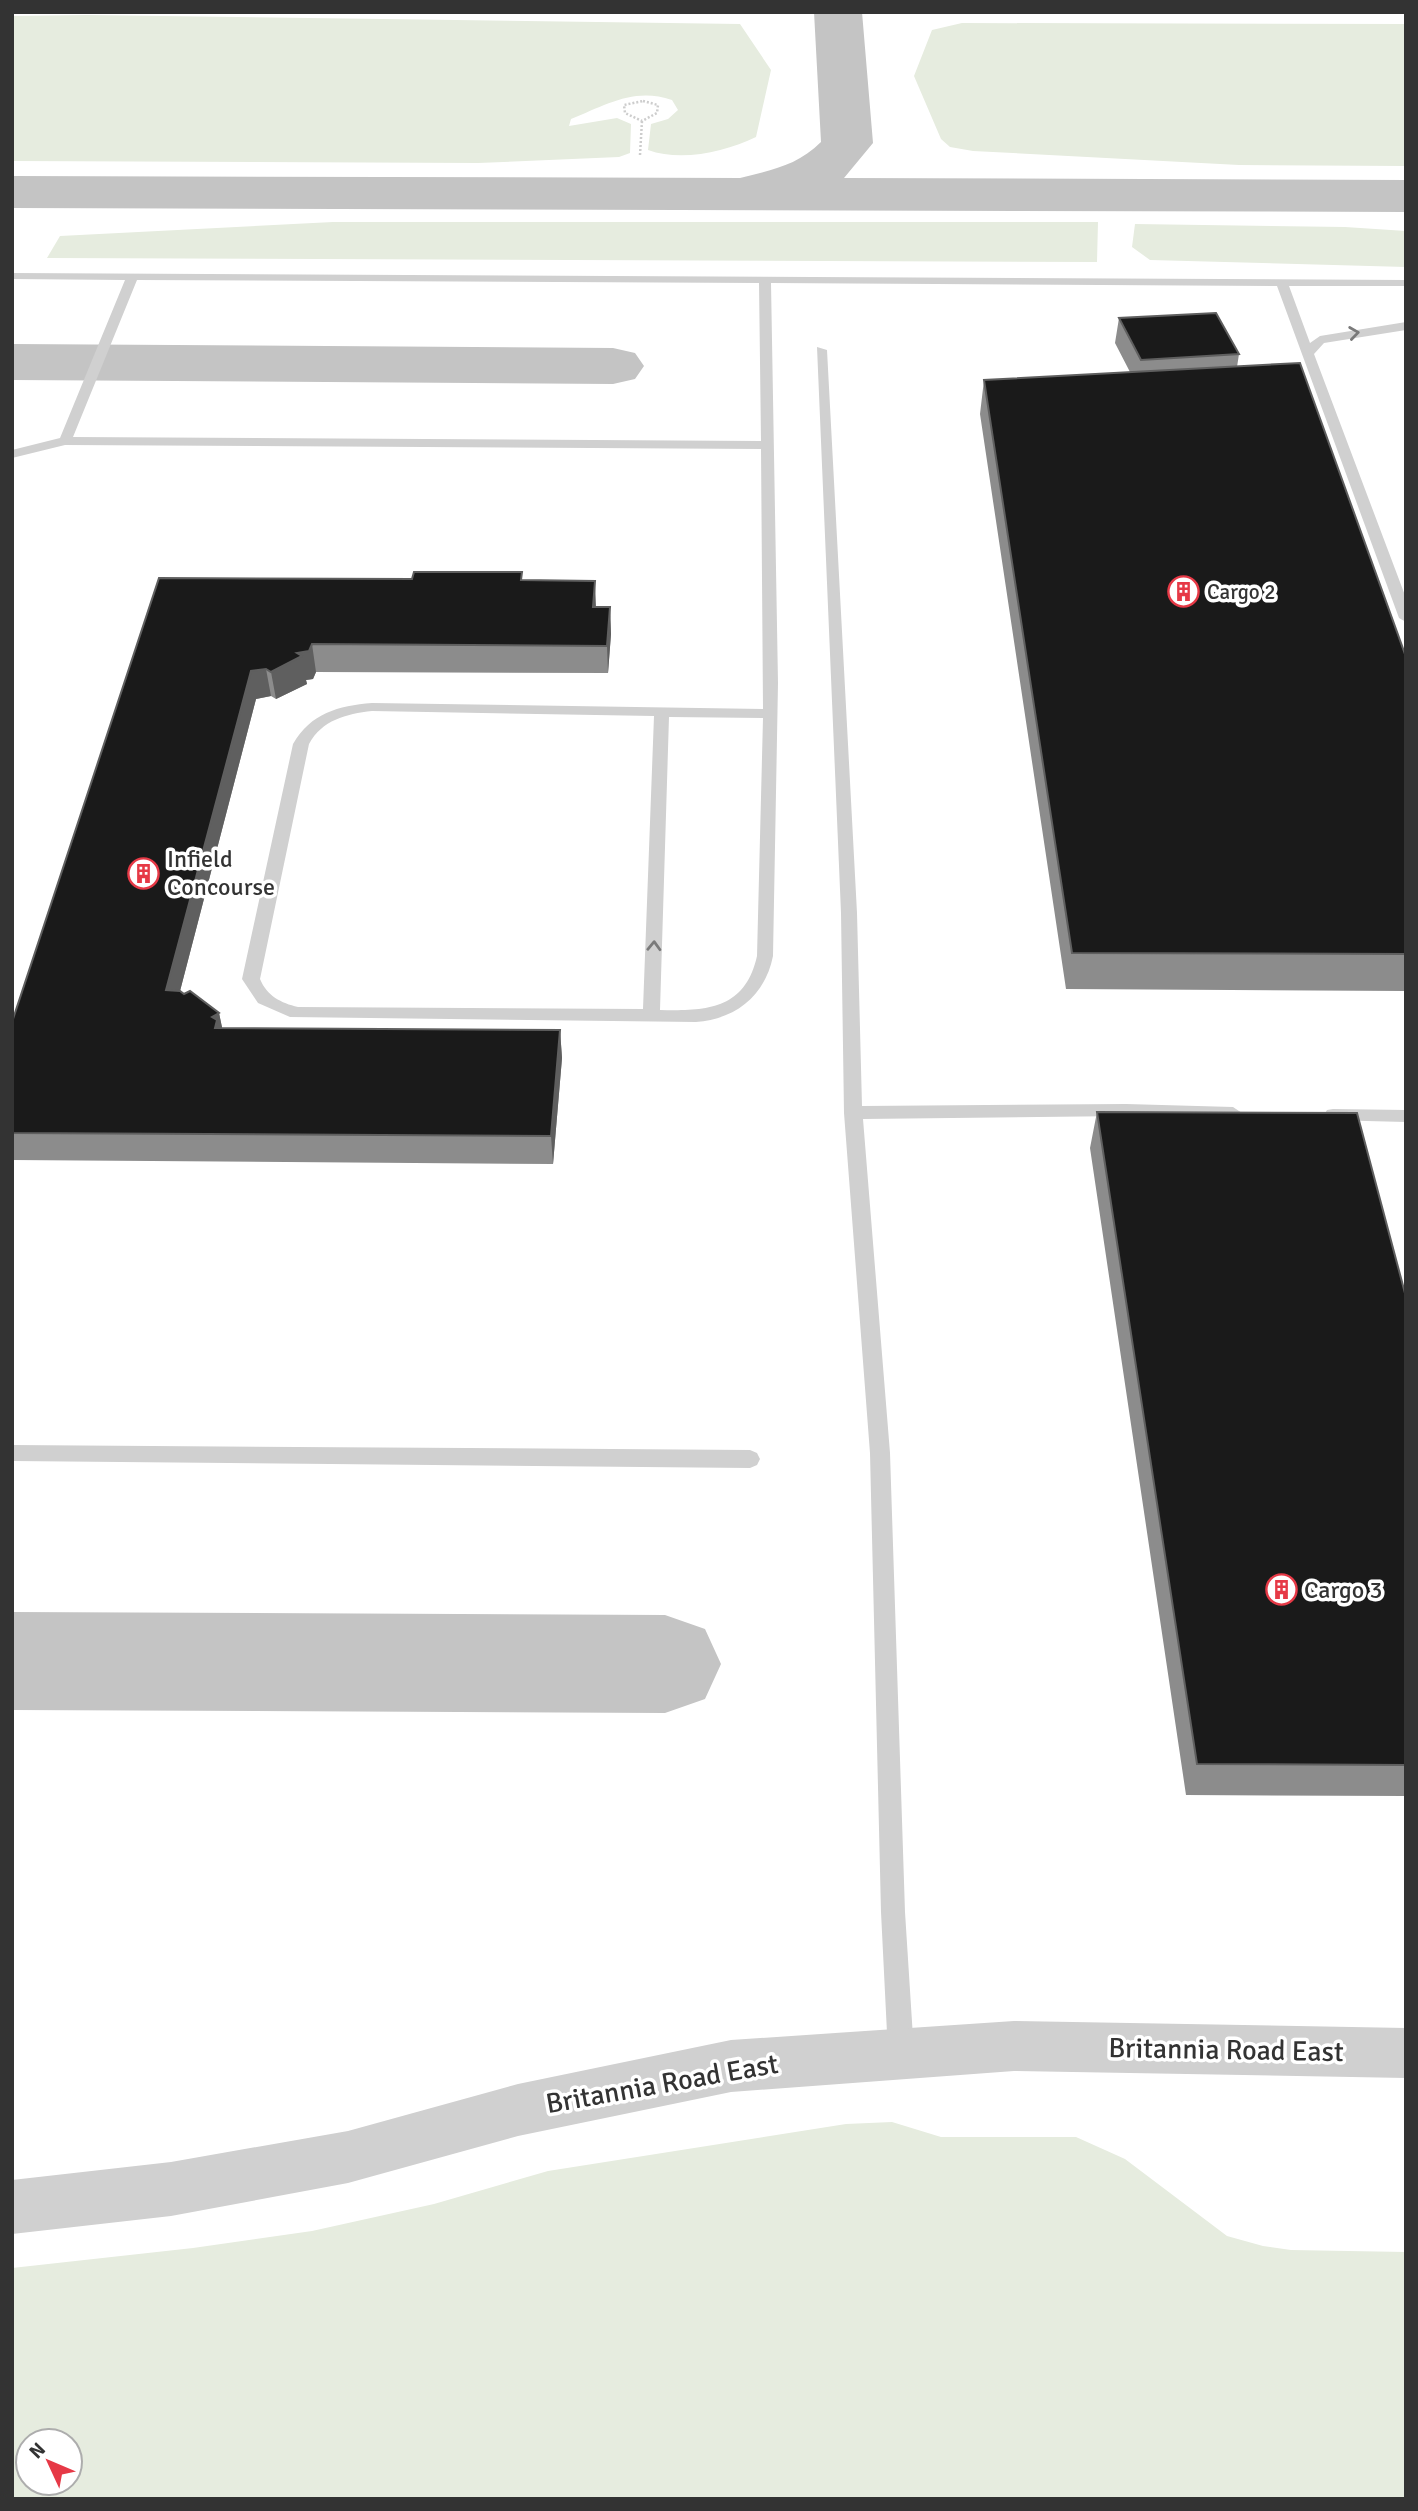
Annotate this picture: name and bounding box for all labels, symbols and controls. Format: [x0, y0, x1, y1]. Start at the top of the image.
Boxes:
one-way arrow [1348, 326, 1360, 341]
building icon: Cargo 2 [1167, 575, 1201, 609]
place label: Cargo 2 [1207, 579, 1276, 605]
place label: Infield Concourse [167, 844, 275, 902]
building icon: Infield Concourse [127, 856, 161, 890]
one-way arrow [646, 940, 661, 951]
building icon: Cargo 3 [1264, 1573, 1298, 1607]
place label: Cargo 3 [1304, 1575, 1383, 1605]
street label: Britannia Road East [1108, 2031, 1344, 2069]
street label: Britannia Road East [543, 2047, 781, 2121]
north arrow [14, 2427, 84, 2497]
text: N [24, 2438, 51, 2464]

